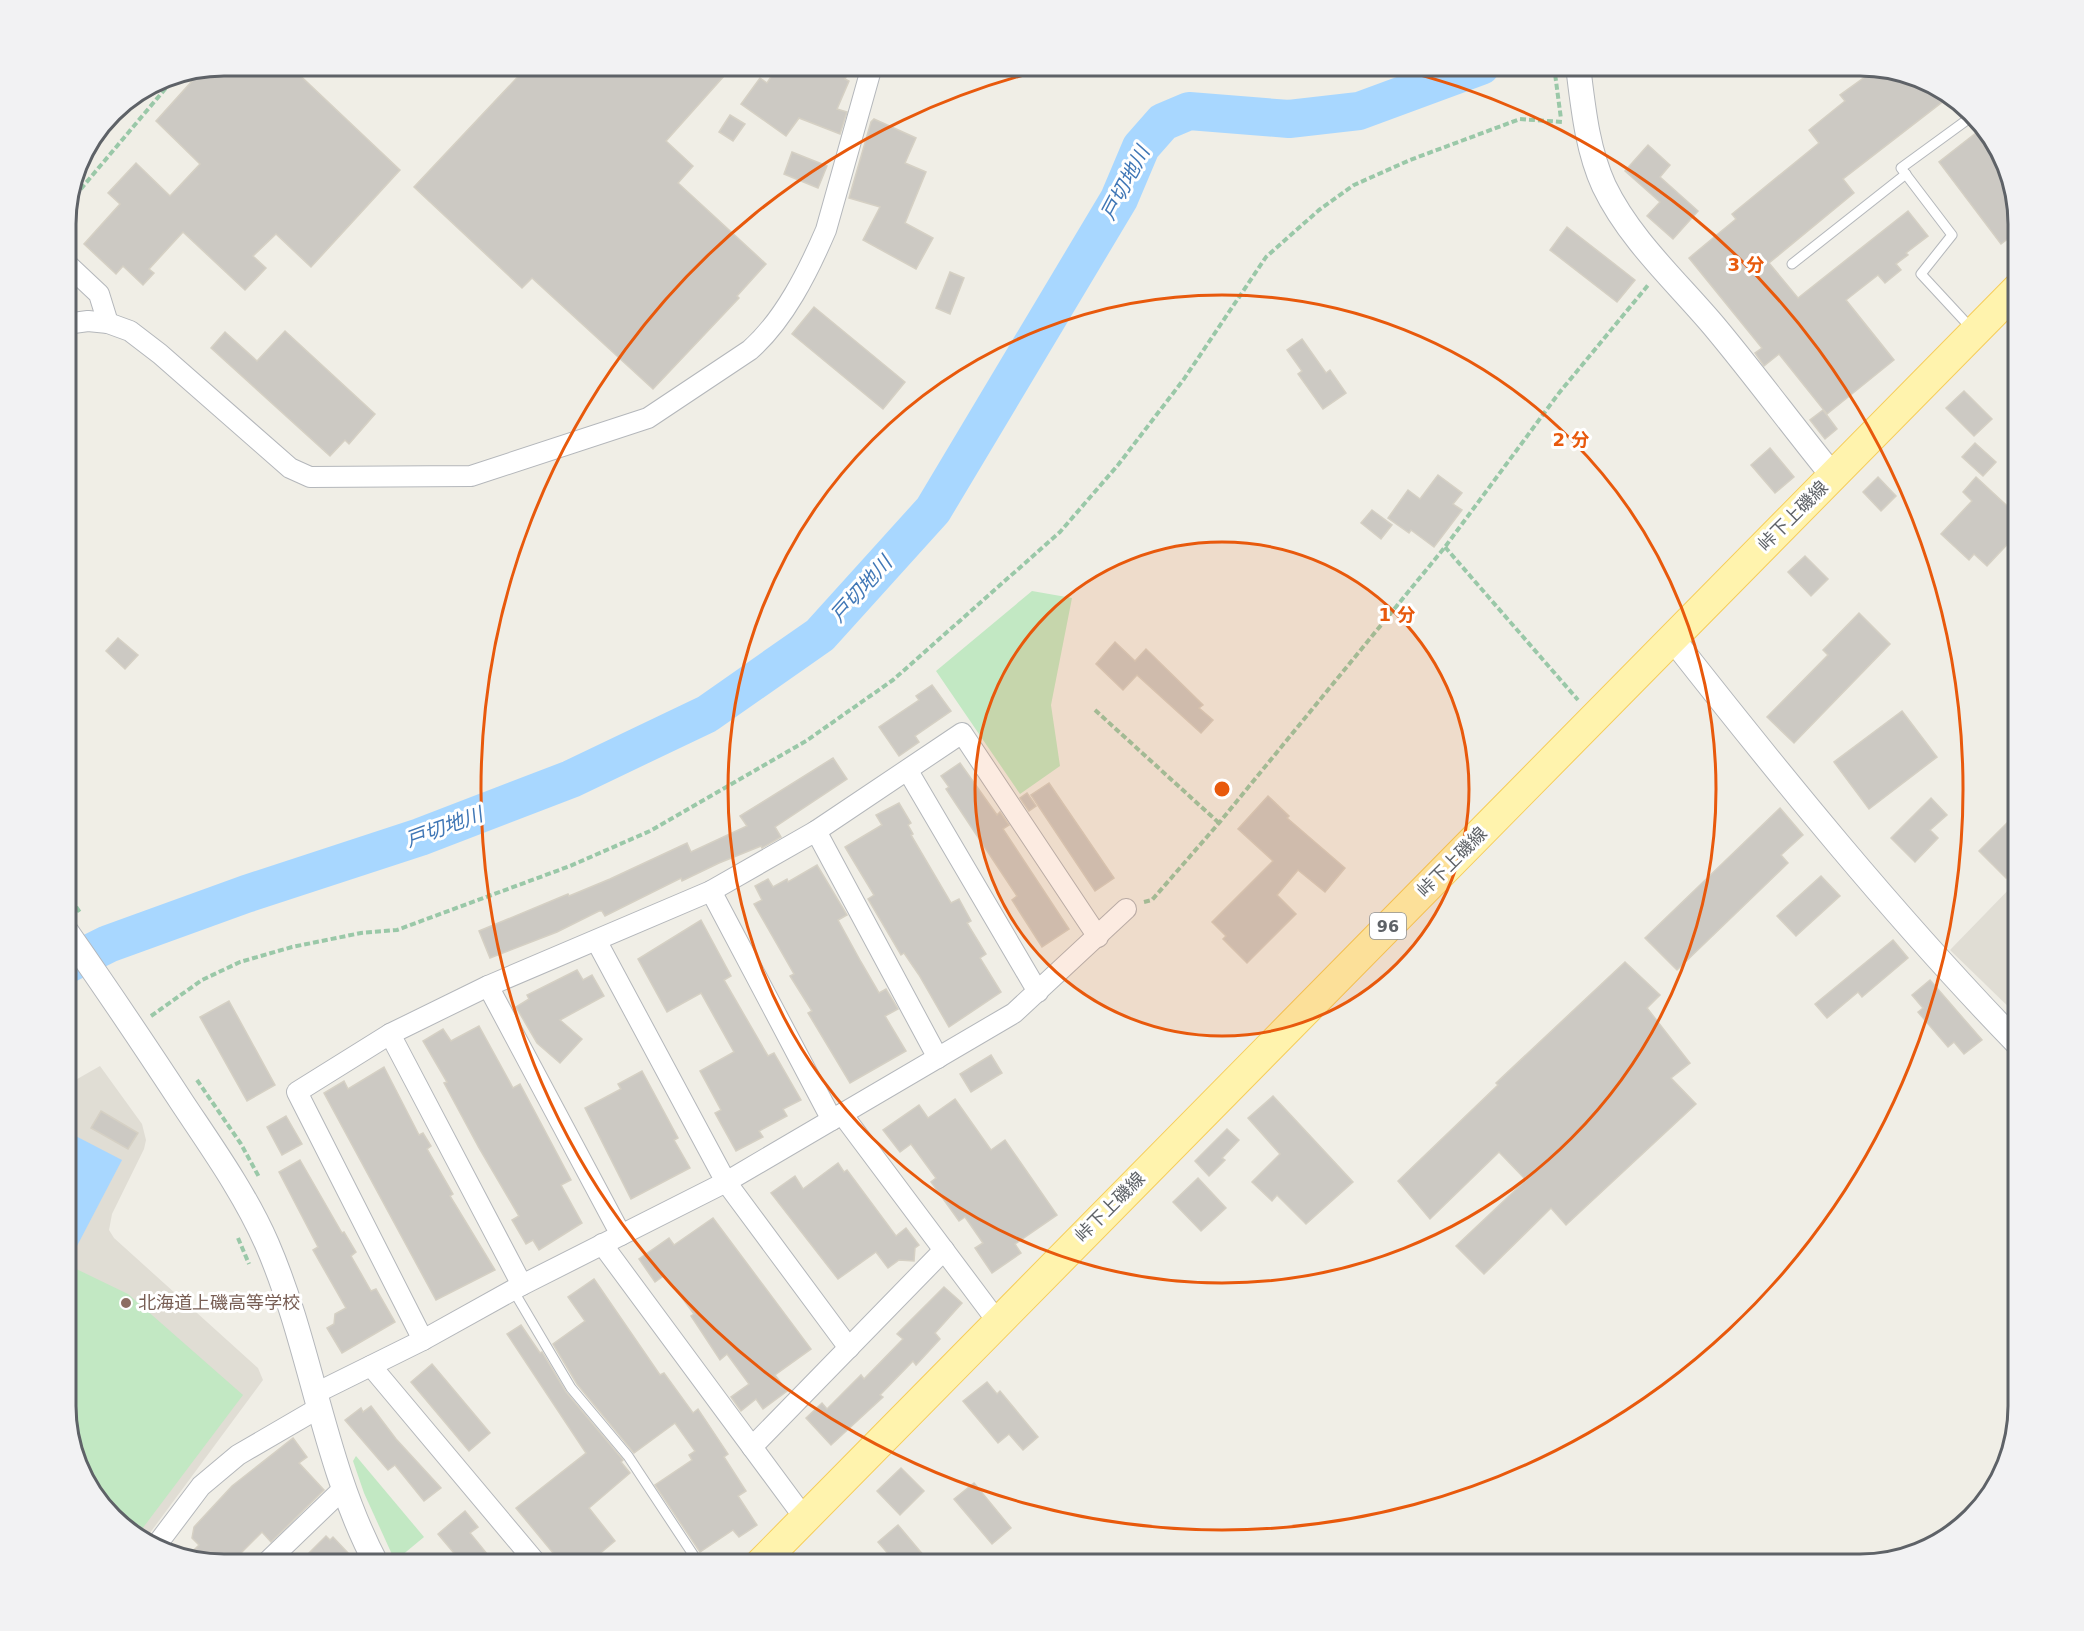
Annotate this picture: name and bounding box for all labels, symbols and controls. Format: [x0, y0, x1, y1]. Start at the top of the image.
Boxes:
water label: 戸切地川 [1096, 140, 1155, 224]
text: 3 分 [1728, 254, 1764, 275]
text: 2 分 [1553, 429, 1589, 450]
street label: 峠下上磯線 [1753, 476, 1832, 555]
water label: 戸切地川 [825, 550, 898, 627]
text: 1 分 [1379, 604, 1415, 625]
centre of rings [1212, 779, 1232, 799]
water label: 戸切地川 [402, 801, 488, 852]
street label: 峠下上磯線 [1412, 822, 1491, 901]
road number: 96 [1370, 913, 1406, 939]
street label: 峠下上磯線 [1070, 1167, 1149, 1246]
place label: 北海道上磯高等学校 [138, 1292, 300, 1313]
marker: 北海道上磯高等学校 [119, 1296, 133, 1310]

